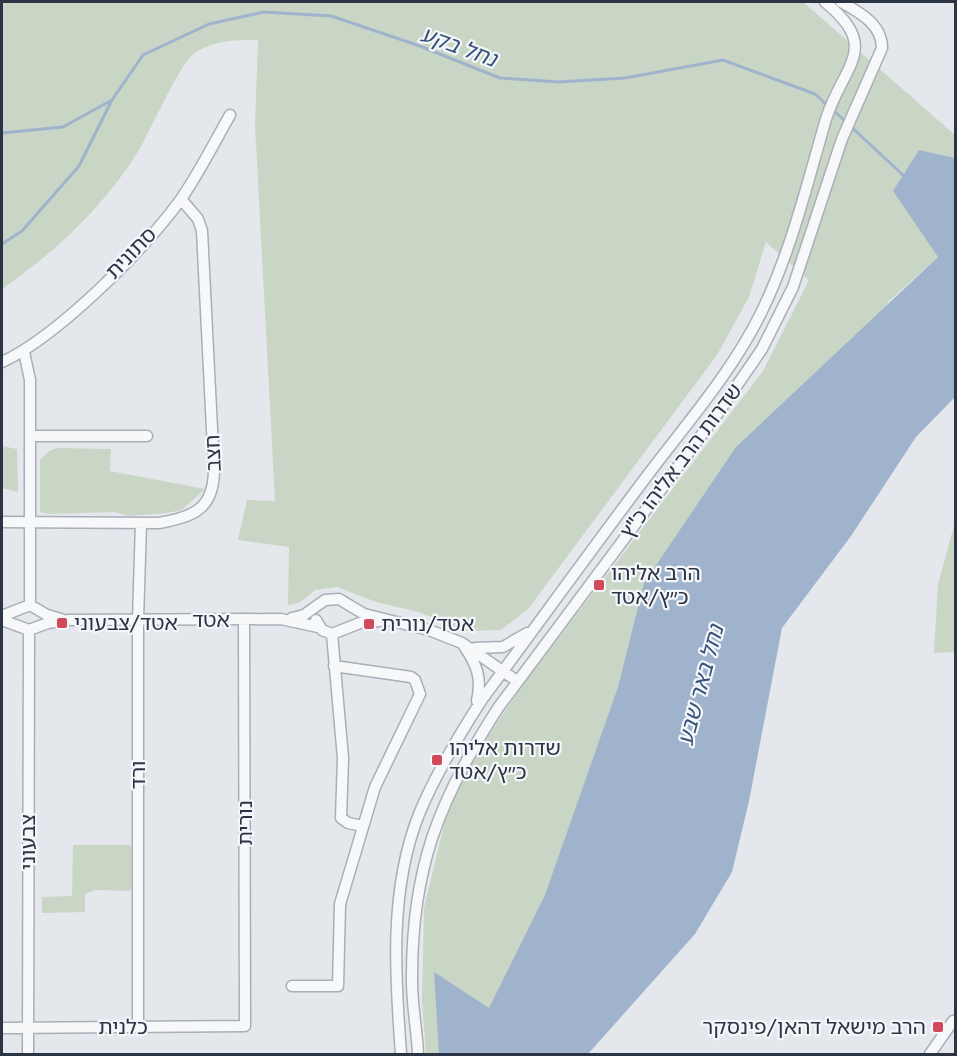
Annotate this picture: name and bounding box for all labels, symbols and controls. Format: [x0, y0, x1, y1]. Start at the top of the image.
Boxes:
water label: נחל בקע [416, 22, 501, 75]
street label: סתונית [101, 222, 163, 286]
street label: שדרות הרב אליהו כ"ץ [615, 379, 749, 545]
street label: חצב [200, 434, 229, 472]
place label: הרב אליהו כ״ץ/אטד [611, 561, 701, 612]
marker: הרב אליהו כ״ץ/אטד [592, 578, 606, 592]
street label: אטד [192, 608, 230, 635]
place label: אטד/צבעוני [74, 611, 178, 638]
place label: אטד/נורית [381, 612, 474, 639]
marker: אטד/צבעוני [55, 616, 69, 630]
marker: אטד/נורית [362, 617, 376, 631]
water label: נחל באר שבע [673, 621, 732, 749]
place label: שדרות אליהו כ״ץ/אטד [449, 736, 561, 787]
marker: שדרות אליהו כ״ץ/אטד [430, 753, 444, 767]
street label: ורד [126, 761, 153, 789]
street label: נורית [233, 800, 260, 846]
street label: צבעוני [16, 814, 43, 870]
street label: כלנית [98, 1015, 148, 1042]
place label: הרב מישאל דהאן/פינסקר [702, 1015, 926, 1042]
marker: הרב מישאל דהאן/פינסקר [931, 1020, 945, 1034]

